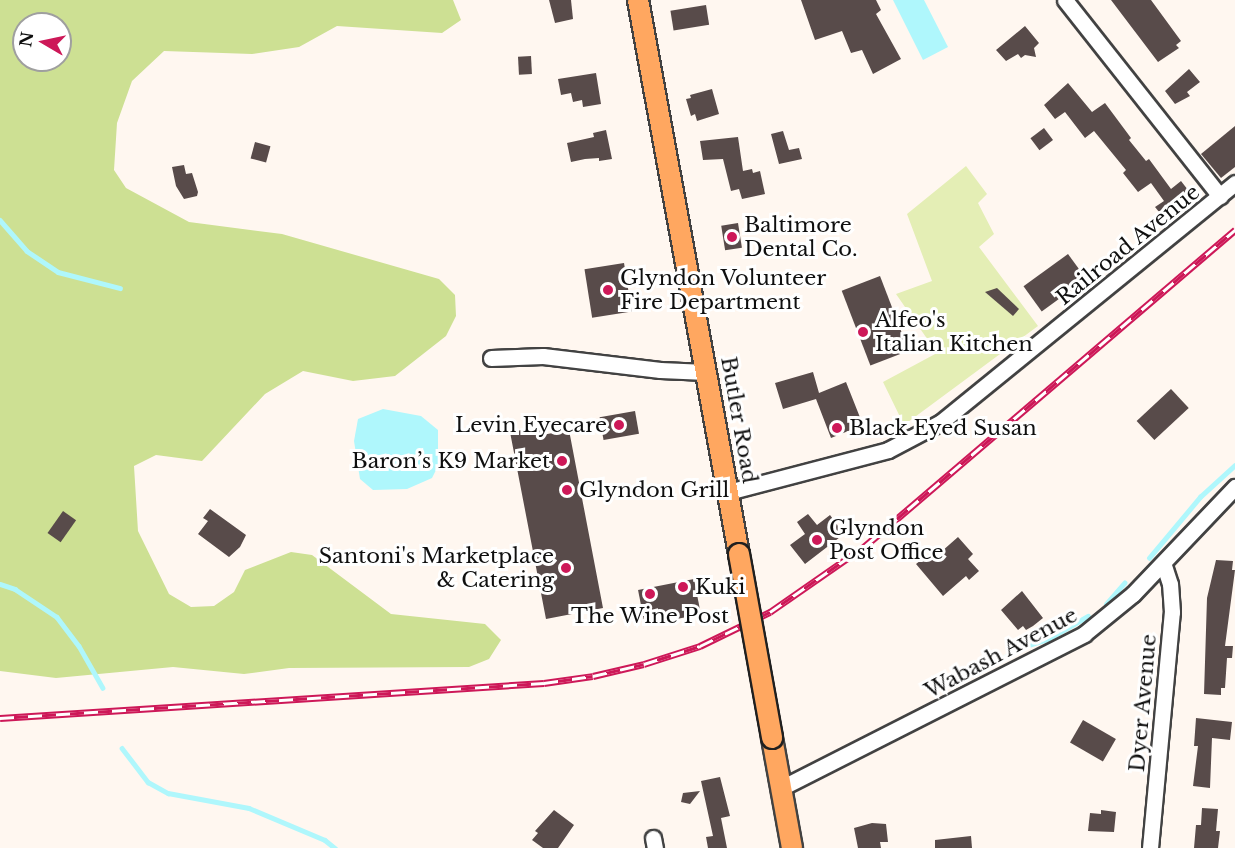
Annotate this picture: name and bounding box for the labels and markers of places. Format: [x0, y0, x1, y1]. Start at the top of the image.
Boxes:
place label: Baltimore Dental Co. [744, 212, 858, 262]
marker: Baltimore Dental Co. [725, 230, 739, 244]
place label: Glyndon Volunteer Fire Department [620, 265, 827, 315]
marker: Glyndon Volunteer Fire Department [601, 283, 615, 297]
place label: Alfeo's Italian Kitchen [875, 307, 1033, 357]
marker: Alfeo's Italian Kitchen [856, 325, 870, 339]
place label: Levin Eyecare [455, 412, 607, 438]
place label: Black Eyed Susan [849, 415, 1037, 441]
marker: Levin Eyecare [612, 418, 626, 432]
marker: Black Eyed Susan [830, 421, 844, 435]
place label: Baron’s K9 Market [352, 448, 550, 474]
marker: Baron’s K9 Market [555, 454, 569, 468]
place label: Glyndon Grill [579, 477, 729, 503]
marker: Glyndon Grill [560, 483, 574, 497]
place label: Glyndon Post Office [829, 515, 944, 565]
marker: Glyndon Post Office [810, 533, 824, 547]
place label: Santoni's Marketplace & Catering [319, 543, 554, 593]
marker: Santoni's Marketplace & Catering [559, 561, 573, 575]
place label: Kuki [695, 574, 745, 600]
marker: Kuki [676, 580, 690, 594]
marker: The Wine Post [643, 587, 657, 601]
place label: The Wine Post [571, 603, 729, 629]

